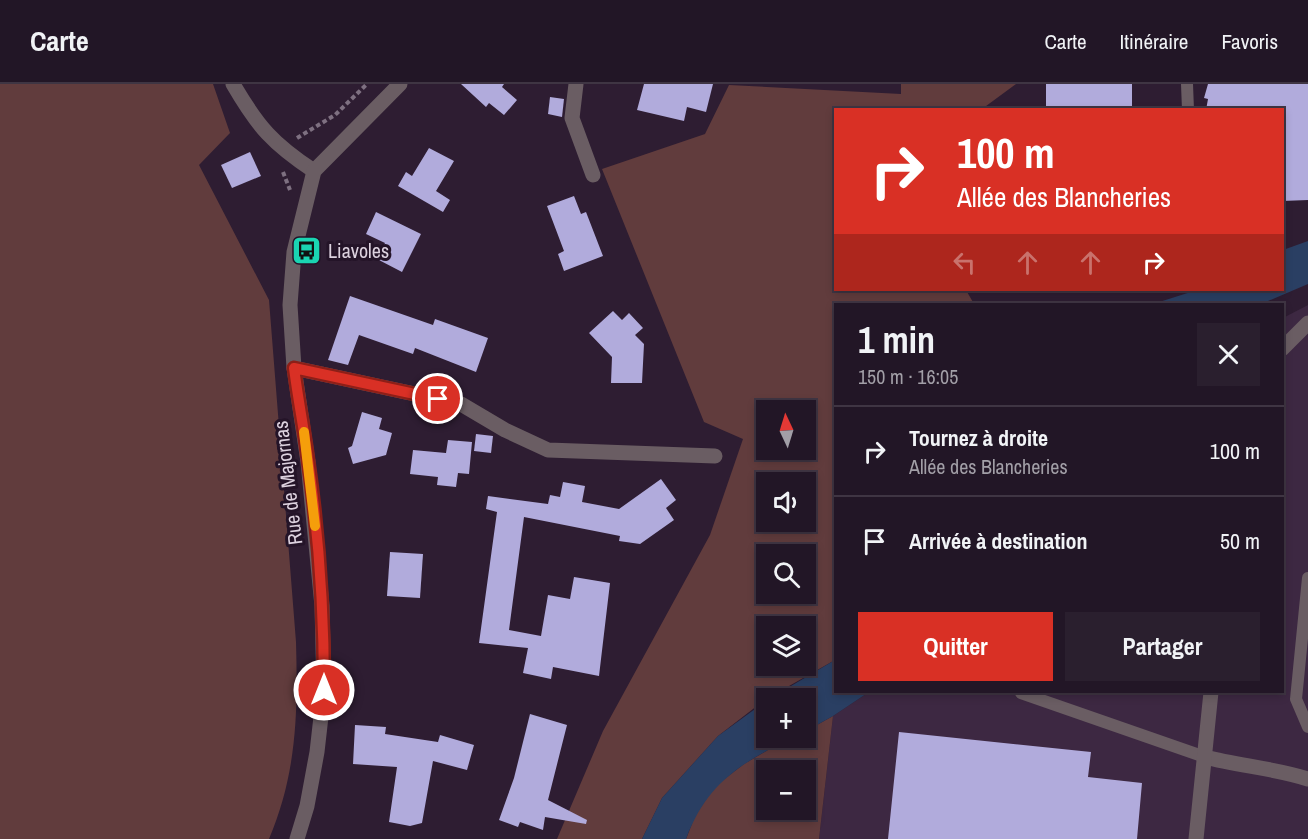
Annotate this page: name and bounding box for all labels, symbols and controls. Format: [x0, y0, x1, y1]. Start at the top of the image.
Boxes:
text: Carte [30, 22, 89, 60]
text: Carte [1044, 27, 1087, 56]
text: Itinéraire [1120, 27, 1188, 56]
text: Favoris [1221, 27, 1278, 56]
text: 100 m [957, 125, 1055, 181]
icon: right [858, 132, 936, 210]
text: Allée des Blancheries [957, 179, 1171, 215]
bus stop icon: Liavoles [291, 235, 323, 267]
place label: Liavoles [328, 237, 389, 264]
icon: left [948, 246, 981, 279]
icon: ahead [1011, 246, 1044, 279]
icon: ahead [1074, 246, 1107, 279]
icon: right [1137, 246, 1170, 279]
text: 1 min [858, 316, 935, 364]
button: close [1197, 323, 1260, 386]
text: 150 m · 16:05 [858, 363, 958, 390]
pin [412, 373, 463, 424]
icon: arrive [421, 382, 454, 415]
north arrow [756, 400, 816, 460]
map controls [756, 400, 816, 820]
street label: Rue de Majornas [266, 419, 309, 547]
text: Tournez à droite [909, 423, 1048, 453]
icon: right [858, 435, 891, 468]
text: 100 m [1210, 436, 1260, 466]
text: Allée des Blancheries [909, 453, 1068, 480]
button: sound [756, 472, 816, 532]
icon: arrive [858, 525, 891, 558]
text: Arrivée à destination [909, 526, 1087, 556]
text: 50 m [1220, 526, 1260, 556]
button: search [756, 544, 816, 604]
button: Quitter [858, 612, 1053, 681]
button: Partager [1065, 612, 1260, 681]
button: layers [756, 616, 816, 676]
position arrow [292, 658, 356, 722]
button: + [756, 688, 816, 748]
button: − [756, 760, 816, 820]

